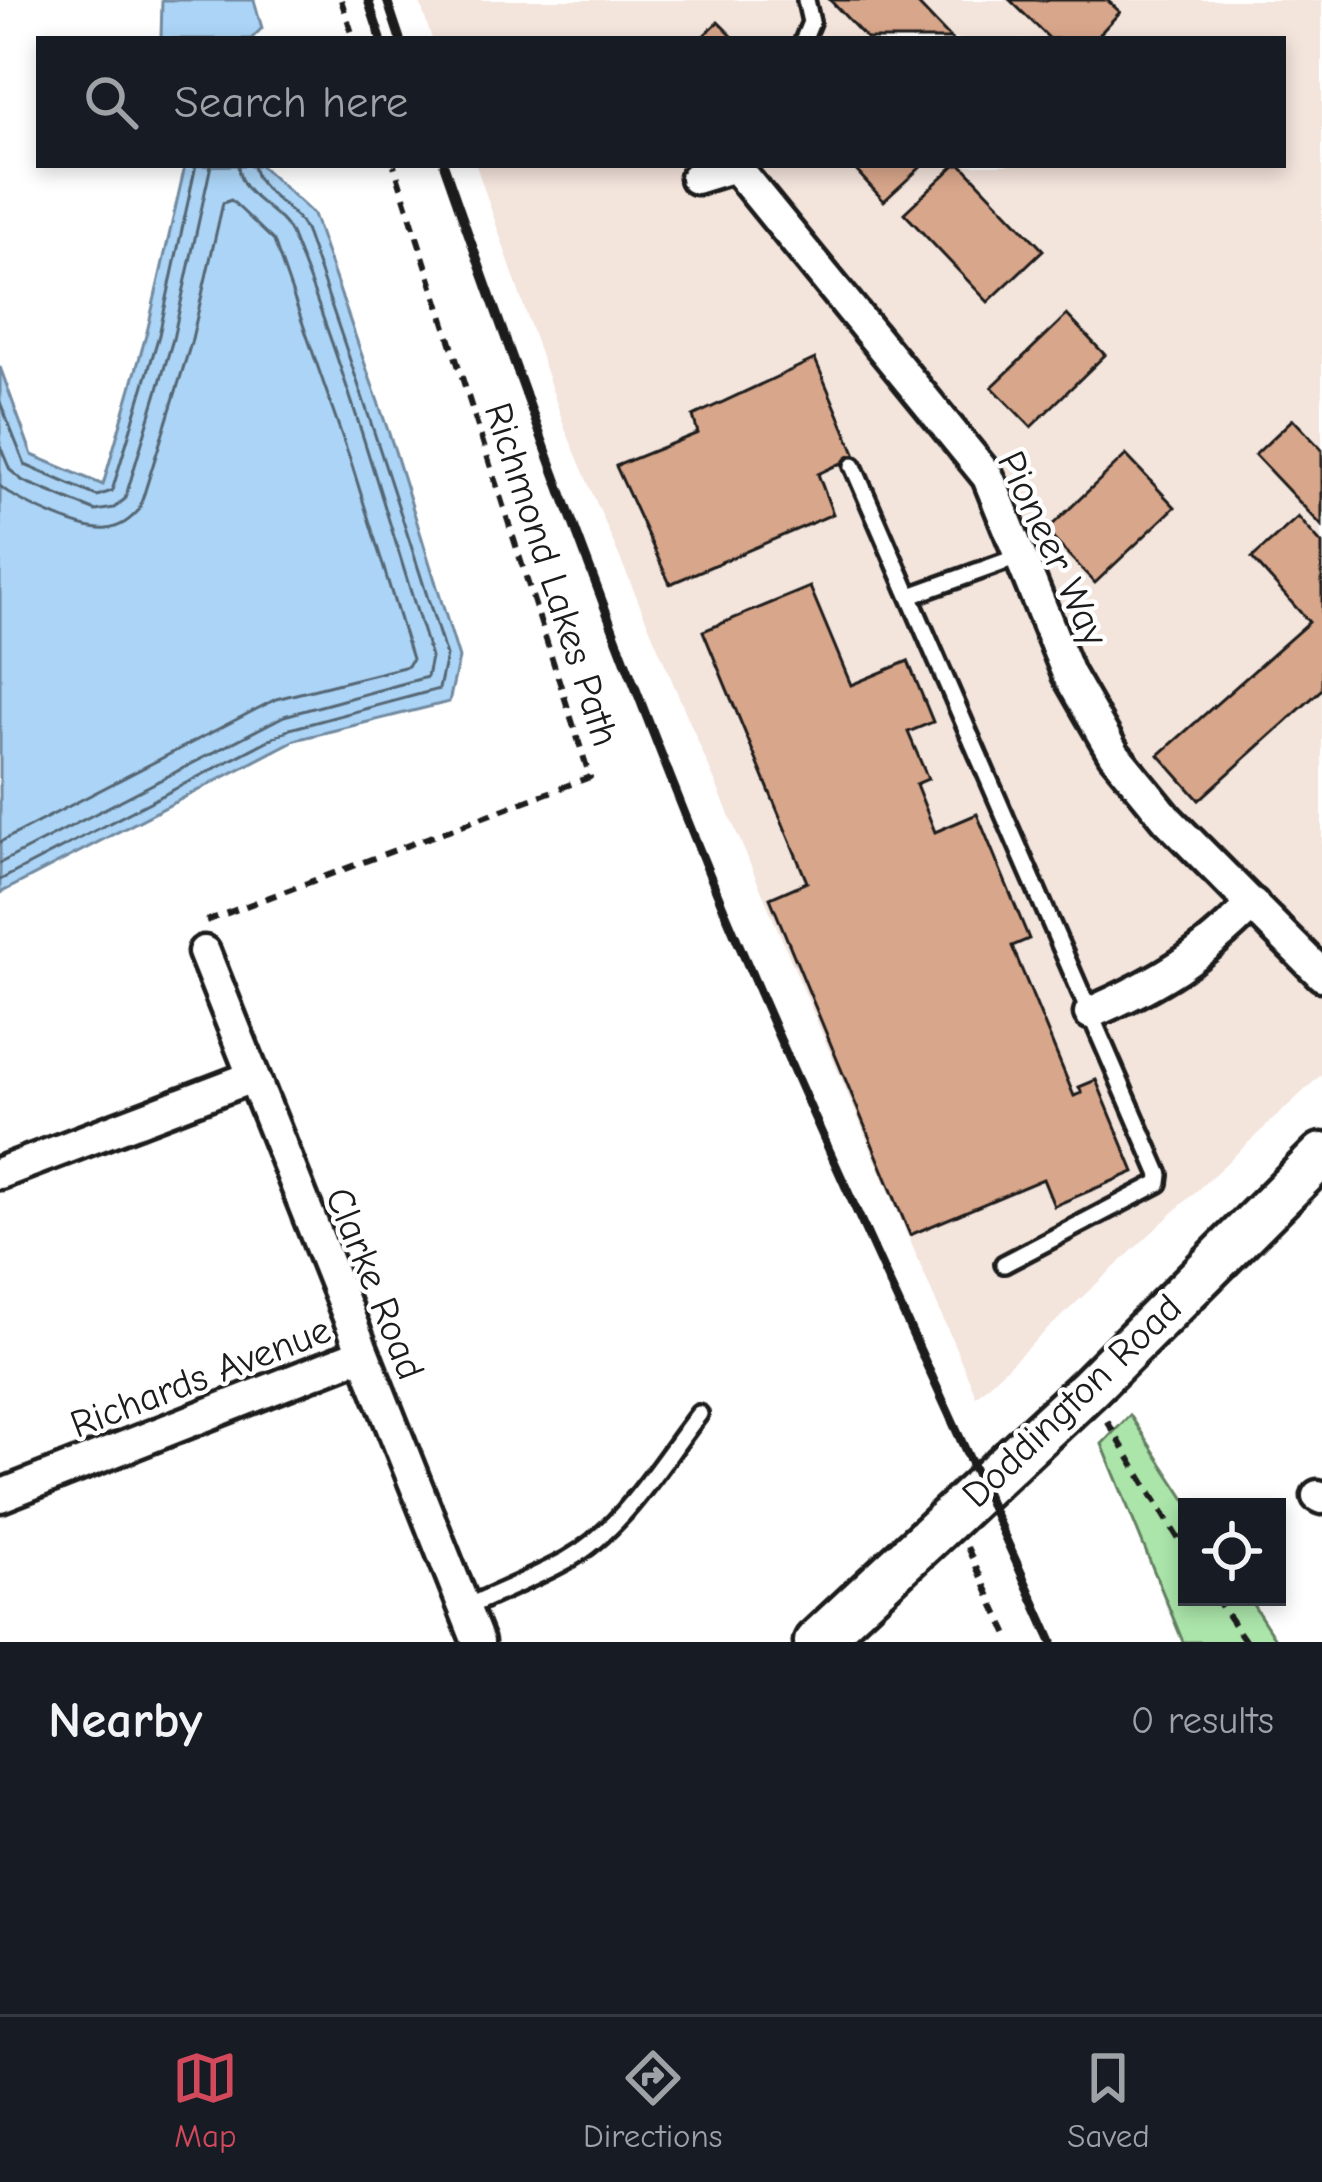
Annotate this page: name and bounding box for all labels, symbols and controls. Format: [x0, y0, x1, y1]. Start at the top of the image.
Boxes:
search box [36, 36, 1286, 168]
icon: search [78, 69, 144, 135]
text: Search here [174, 76, 408, 128]
street label: Richmond Lakes Path [475, 397, 628, 752]
street label: Pioneer Way [988, 444, 1117, 653]
street label: Clarke Road [316, 1181, 433, 1386]
street label: Doddington Road [953, 1285, 1191, 1517]
street label: Richards Avenue [64, 1307, 337, 1448]
map controls [1178, 1498, 1286, 1606]
button: locate [1178, 1498, 1286, 1606]
text: Nearby [48, 1691, 202, 1750]
text: 0 results [1131, 1698, 1274, 1743]
tab: Map [172, 2045, 238, 2155]
tab: Directions [583, 2045, 723, 2155]
tab: Saved [1067, 2045, 1150, 2155]

